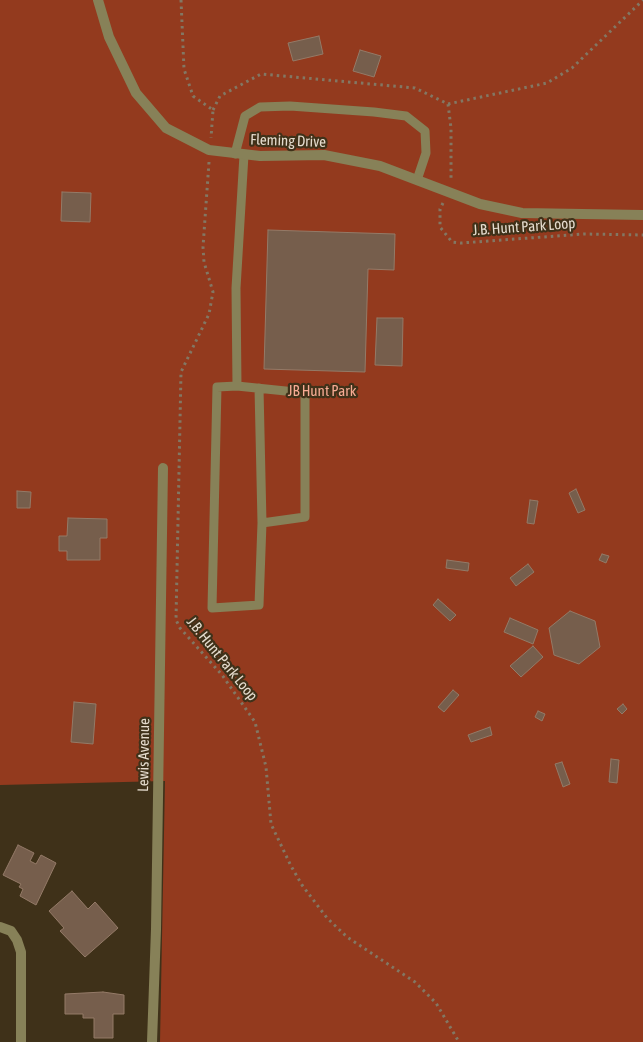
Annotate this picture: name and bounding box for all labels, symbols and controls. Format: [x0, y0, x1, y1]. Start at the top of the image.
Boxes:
street label: Fleming Drive [250, 131, 326, 151]
street label: J.B. Hunt Park Loop [472, 214, 576, 240]
park label: JB Hunt Park [288, 382, 356, 400]
street label: J.B. Hunt Park Loop [183, 613, 261, 705]
street label: Lewis Avenue [134, 718, 154, 792]

